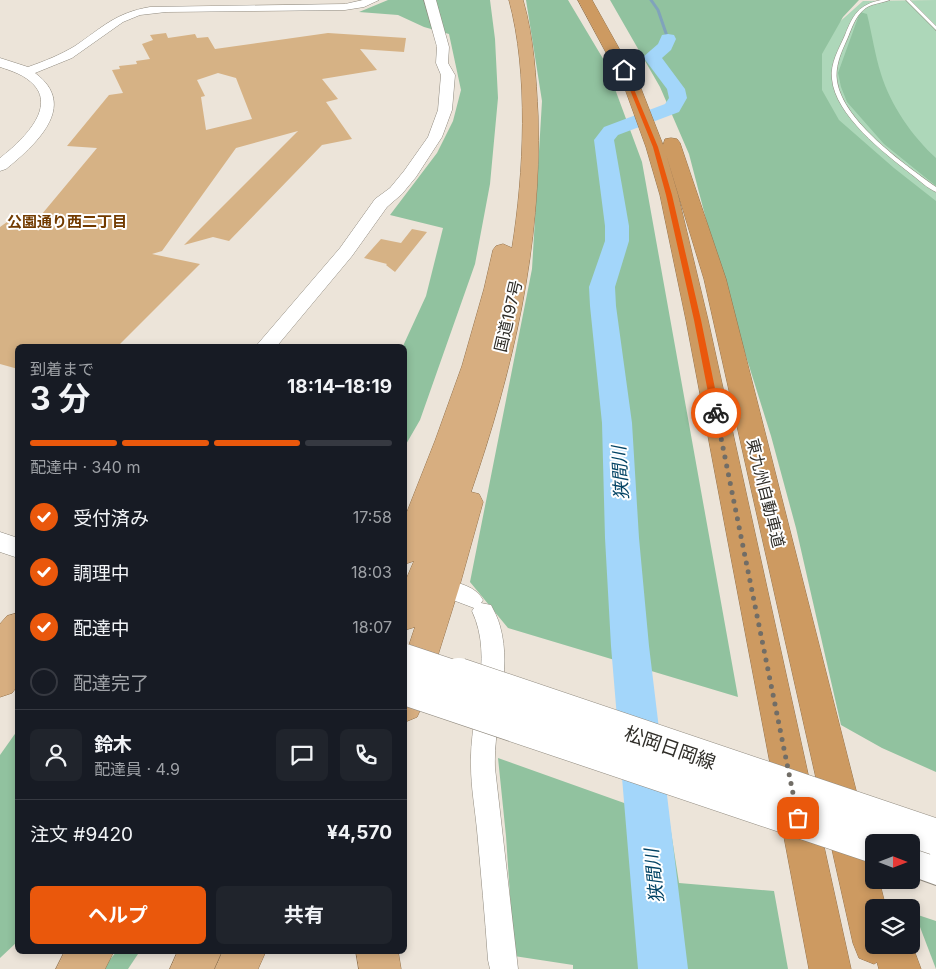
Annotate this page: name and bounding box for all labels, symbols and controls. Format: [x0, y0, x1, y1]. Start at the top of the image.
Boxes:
pin [603, 49, 645, 91]
icon: home [610, 56, 638, 84]
district label: 公園通り西二丁目 [7, 212, 127, 231]
street label: 国道197号 [490, 278, 526, 354]
text: 到着まで [30, 359, 94, 379]
text: 18:14–18:19 [287, 375, 392, 398]
text: 3 分 [30, 379, 90, 418]
courier [691, 388, 741, 438]
icon: bike [702, 399, 730, 427]
street label: 東九州自動車道 [743, 436, 789, 550]
water label: 狭間川 [608, 443, 632, 501]
text: 配達中 · 340 m [30, 457, 140, 477]
icon: check [30, 503, 58, 531]
text: 受付済み [73, 507, 149, 530]
text: 17:58 [353, 507, 392, 527]
icon: check [30, 558, 58, 586]
text: 調理中 [73, 562, 130, 585]
text: 18:03 [351, 562, 392, 582]
icon: check [30, 613, 58, 641]
text: 配達中 [73, 617, 130, 640]
text: 18:07 [352, 617, 392, 637]
text: 配達完了 [73, 672, 149, 695]
street label: 松岡日岡線 [621, 722, 719, 774]
button: person [30, 729, 82, 781]
button: chat [276, 729, 328, 781]
button: phone [340, 729, 392, 781]
text: 鈴木 [94, 733, 132, 756]
text: 配達員 · 4.9 [94, 759, 180, 779]
pin [777, 797, 819, 839]
icon: bag [784, 804, 812, 832]
text: ¥4,570 [327, 821, 392, 844]
text: 注文 #9420 [30, 823, 133, 846]
north arrow [865, 834, 920, 889]
map controls [865, 834, 920, 954]
water label: 狭間川 [641, 846, 667, 904]
button: ヘルプ [30, 886, 206, 944]
button: 共有 [216, 886, 392, 944]
button: layers [865, 899, 920, 954]

